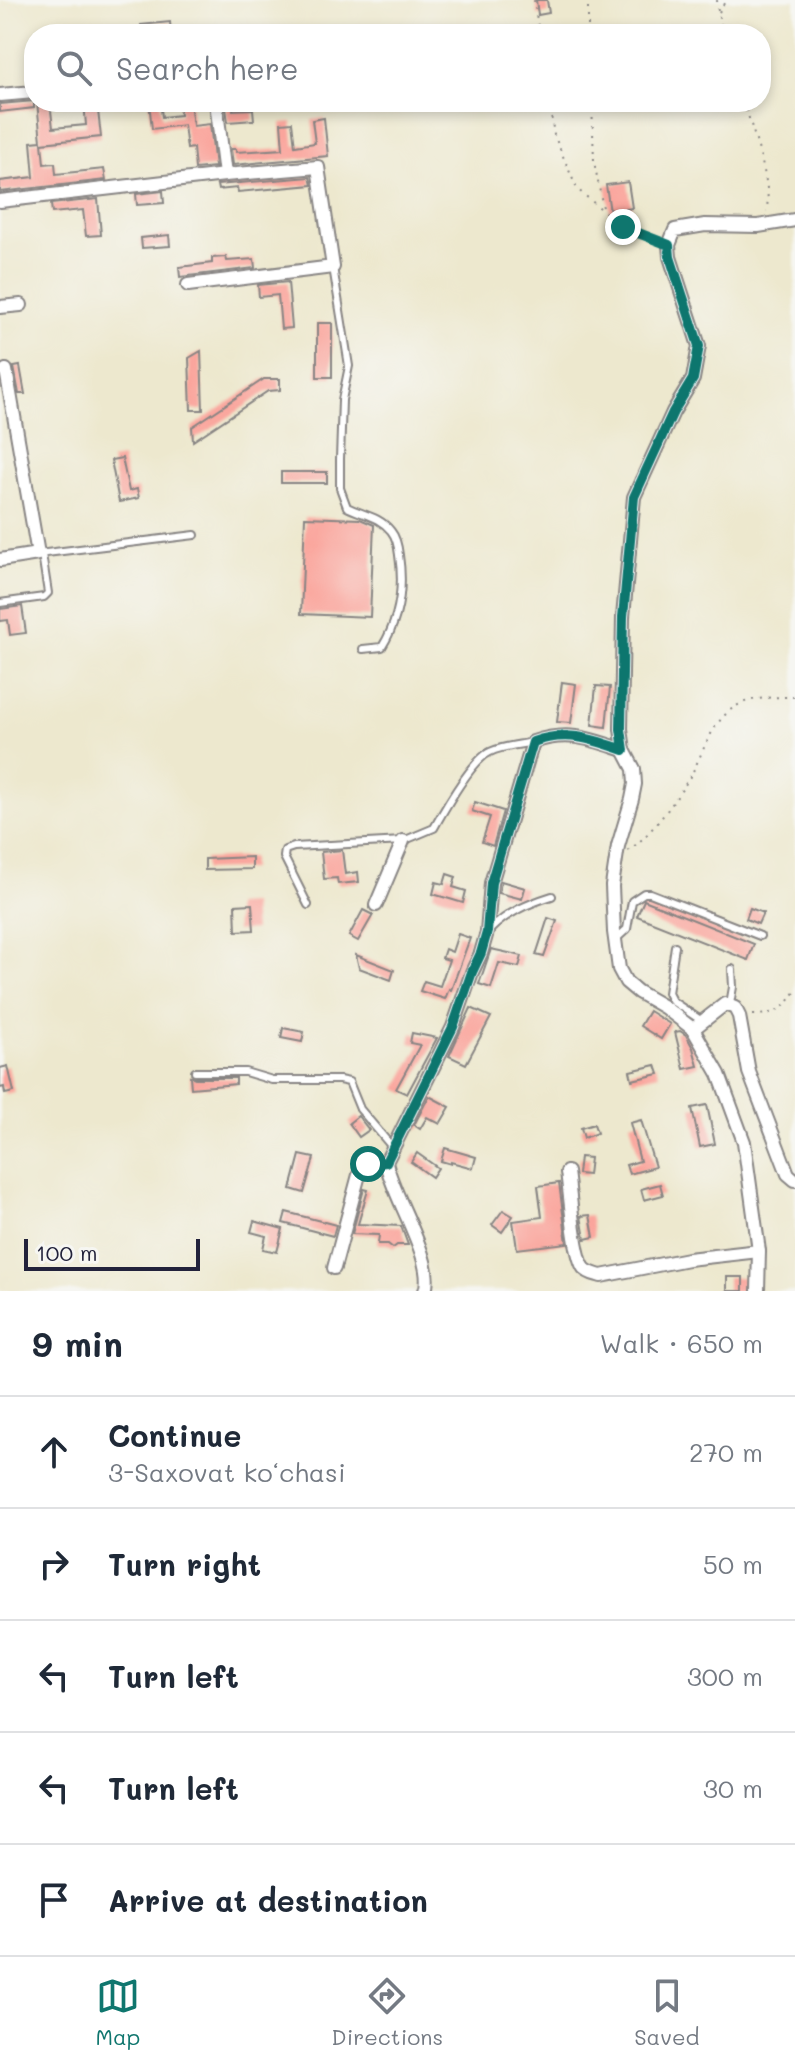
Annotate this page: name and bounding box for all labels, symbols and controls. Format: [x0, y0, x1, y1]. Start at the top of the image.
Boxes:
search box [24, 24, 771, 112]
icon: search [52, 46, 96, 90]
text: Search here [116, 48, 299, 88]
route end [605, 209, 641, 245]
route start [350, 1146, 386, 1182]
scale bar [24, 1235, 200, 1271]
text: 100 m [36, 1238, 98, 1267]
text: 9 min [32, 1321, 123, 1366]
text: Walk · 650 m [600, 1326, 763, 1360]
text: Continue [108, 1415, 241, 1455]
icon: ahead [32, 1430, 76, 1474]
text: 270 m [689, 1435, 763, 1469]
text: 3-Saxovat koʻchasi [108, 1455, 346, 1489]
icon: right [32, 1542, 76, 1586]
text: Turn right [108, 1544, 261, 1584]
text: 50 m [703, 1547, 763, 1581]
icon: left [32, 1654, 76, 1698]
text: Turn left [108, 1656, 239, 1696]
text: 300 m [687, 1659, 763, 1693]
icon: left [32, 1766, 76, 1810]
text: Turn left [108, 1768, 239, 1808]
text: 30 m [703, 1771, 763, 1805]
icon: arrive [32, 1878, 76, 1922]
text: Arrive at destination [108, 1880, 428, 1920]
tab: Map [96, 1974, 140, 2051]
tab: Directions [331, 1974, 443, 2051]
tab: Saved [634, 1974, 699, 2051]

